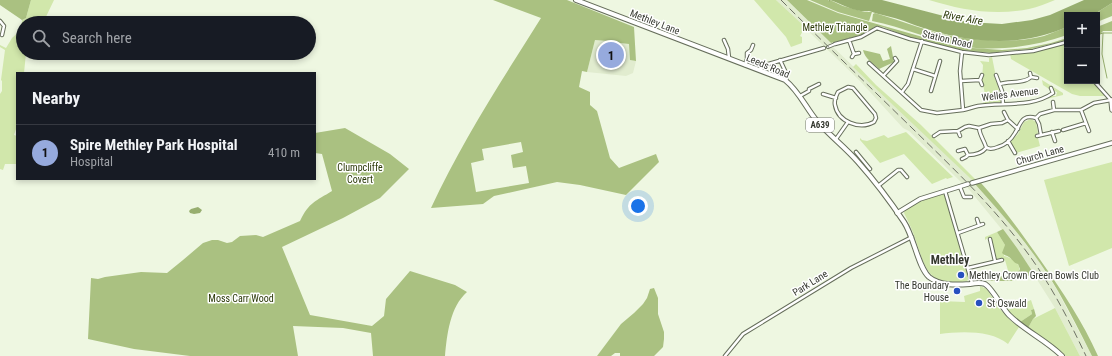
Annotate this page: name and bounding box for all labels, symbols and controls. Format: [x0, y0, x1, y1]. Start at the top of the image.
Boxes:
street label: Methley Lane [629, 7, 682, 37]
water label: River Aire [942, 8, 984, 28]
map controls [1064, 12, 1100, 84]
button: + [1064, 12, 1100, 48]
search box [16, 16, 316, 60]
park label: Methley Triangle [803, 22, 868, 33]
icon: search [30, 27, 52, 49]
street label: Station Road [921, 28, 973, 50]
text: Search here [62, 29, 132, 47]
pin: 1 [598, 40, 624, 70]
button: − [1064, 48, 1100, 84]
street label: Leeds Road [745, 52, 791, 80]
street label: Welles Avenue [981, 85, 1039, 103]
text: Nearby [32, 88, 80, 108]
road number: A639 [806, 118, 834, 132]
text: Spire Methley Park Hospital [70, 136, 238, 154]
street label: Church Lane [1015, 143, 1065, 167]
text: 1 [42, 145, 48, 160]
text: 410 m [268, 145, 300, 160]
text: Hospital [70, 154, 113, 169]
park label: Clumpcliffe Covert [337, 162, 383, 185]
your location [628, 196, 648, 216]
district label: Methley [931, 253, 970, 267]
street label: Park Lane [790, 268, 830, 298]
marker: Methley Crown Green Bowls Club [956, 270, 966, 280]
place label: Methley Crown Green Bowls Club [969, 270, 1099, 281]
place label: The Boundary House [895, 280, 949, 303]
marker: The Boundary House [952, 286, 962, 296]
park label: Moss Carr Wood [208, 293, 274, 304]
marker: St Oswald [974, 298, 984, 308]
place label: St Oswald [987, 298, 1027, 309]

